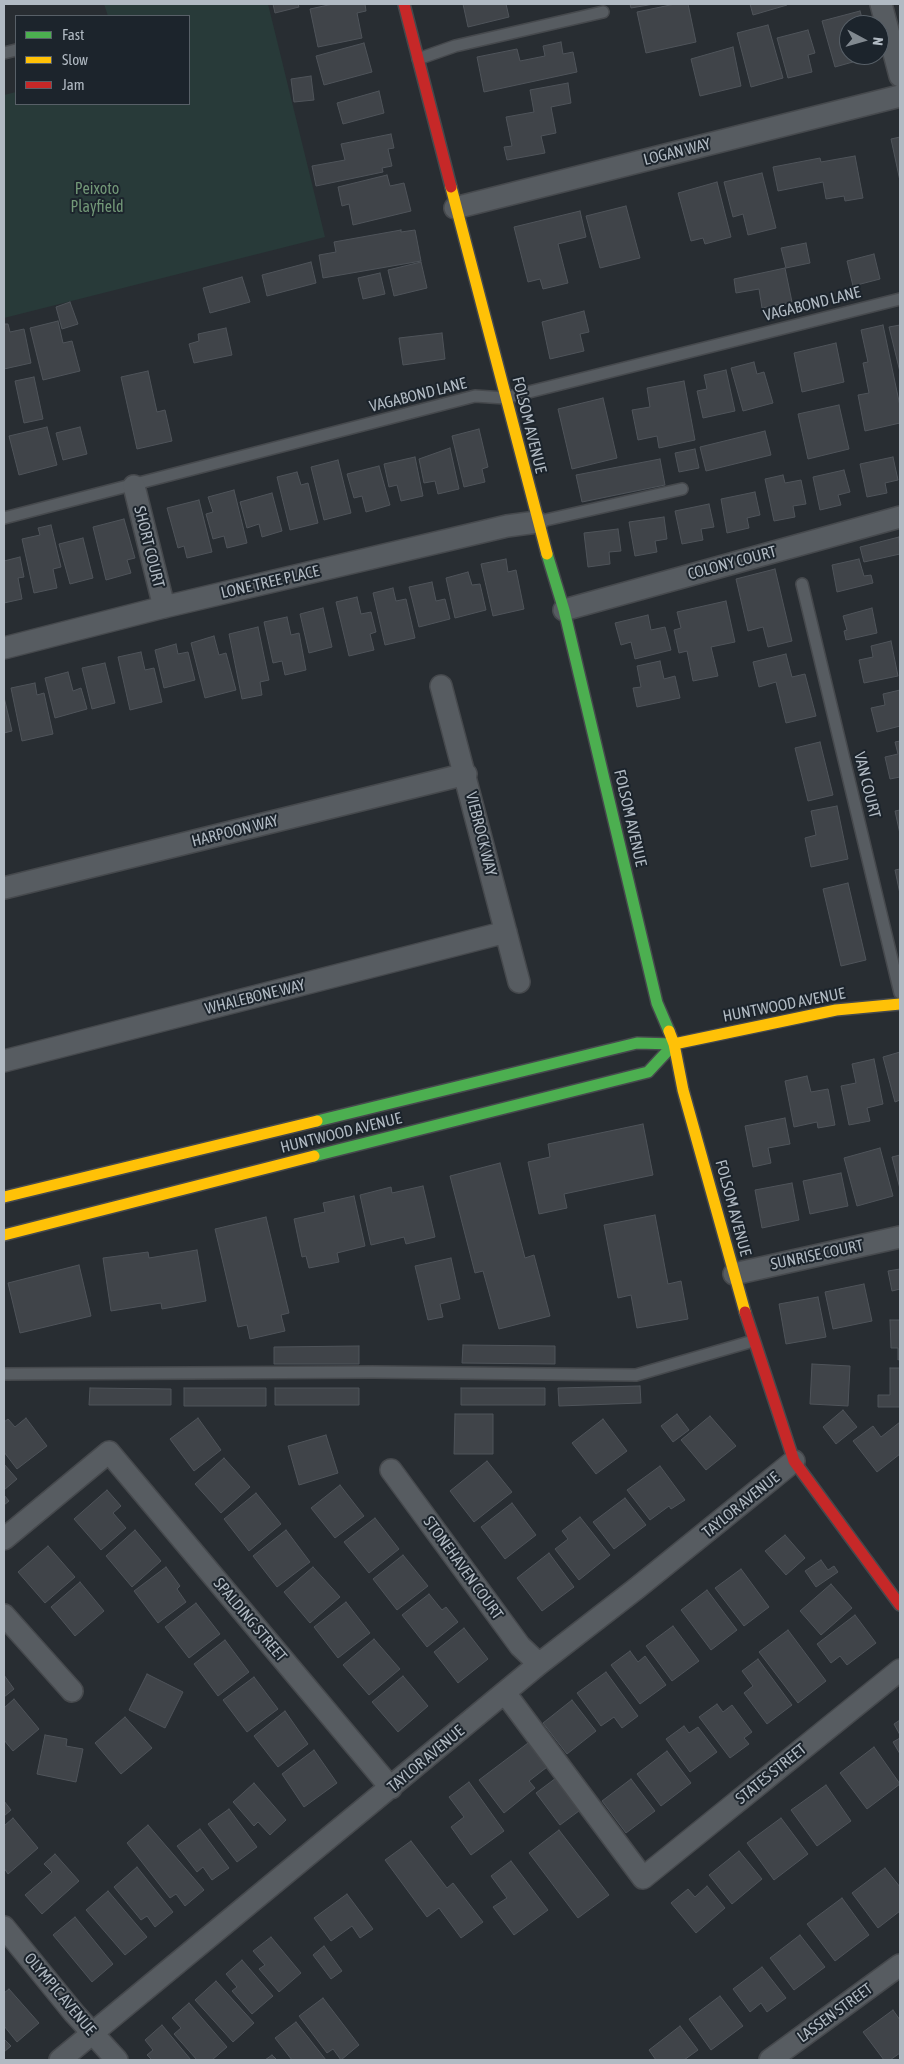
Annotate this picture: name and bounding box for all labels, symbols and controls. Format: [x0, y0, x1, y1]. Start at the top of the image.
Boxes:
legend [15, 15, 190, 105]
north arrow [839, 15, 889, 65]
text: Fast [62, 26, 84, 43]
text: N [870, 37, 886, 46]
text: Slow [62, 51, 88, 68]
text: Jam [62, 76, 85, 93]
street label: LOGAN WAY [641, 134, 713, 170]
park label: Peixoto Playfield [70, 179, 124, 217]
street label: VAGABOND LANE [761, 283, 863, 325]
street label: VAGABOND LANE [367, 374, 469, 416]
street label: FOLSOM AVENUE [508, 375, 550, 475]
street label: SHORT COURT [130, 504, 168, 590]
street label: COLONY COURT [686, 542, 778, 584]
street label: LONE TREE PLACE [219, 561, 321, 603]
street label: VAN COURT [849, 750, 885, 820]
street label: FOLSOM AVENUE [610, 768, 650, 868]
street label: VIEBROCK WAY [461, 790, 501, 878]
street label: HARPOON WAY [190, 811, 280, 851]
street label: WHALEBONE WAY [203, 975, 307, 1019]
street label: HUNTWOOD AVENUE [721, 984, 847, 1026]
street label: HUNTWOOD AVENUE [278, 1109, 404, 1157]
street label: FOLSOM AVENUE [711, 1158, 755, 1258]
street label: SUNRISE COURT [769, 1236, 865, 1274]
street label: TAYLOR AVENUE [699, 1468, 783, 1542]
street label: STONEHAVEN COURT [419, 1513, 507, 1623]
street label: SPALDING STREET [209, 1574, 291, 1666]
street label: TAYLOR AVENUE [384, 1721, 468, 1797]
street label: STATES STREET [732, 1740, 810, 1808]
street label: OLYMPIC AVENUE [20, 1949, 100, 2039]
street label: LASSEN STREET [794, 1979, 876, 2047]

